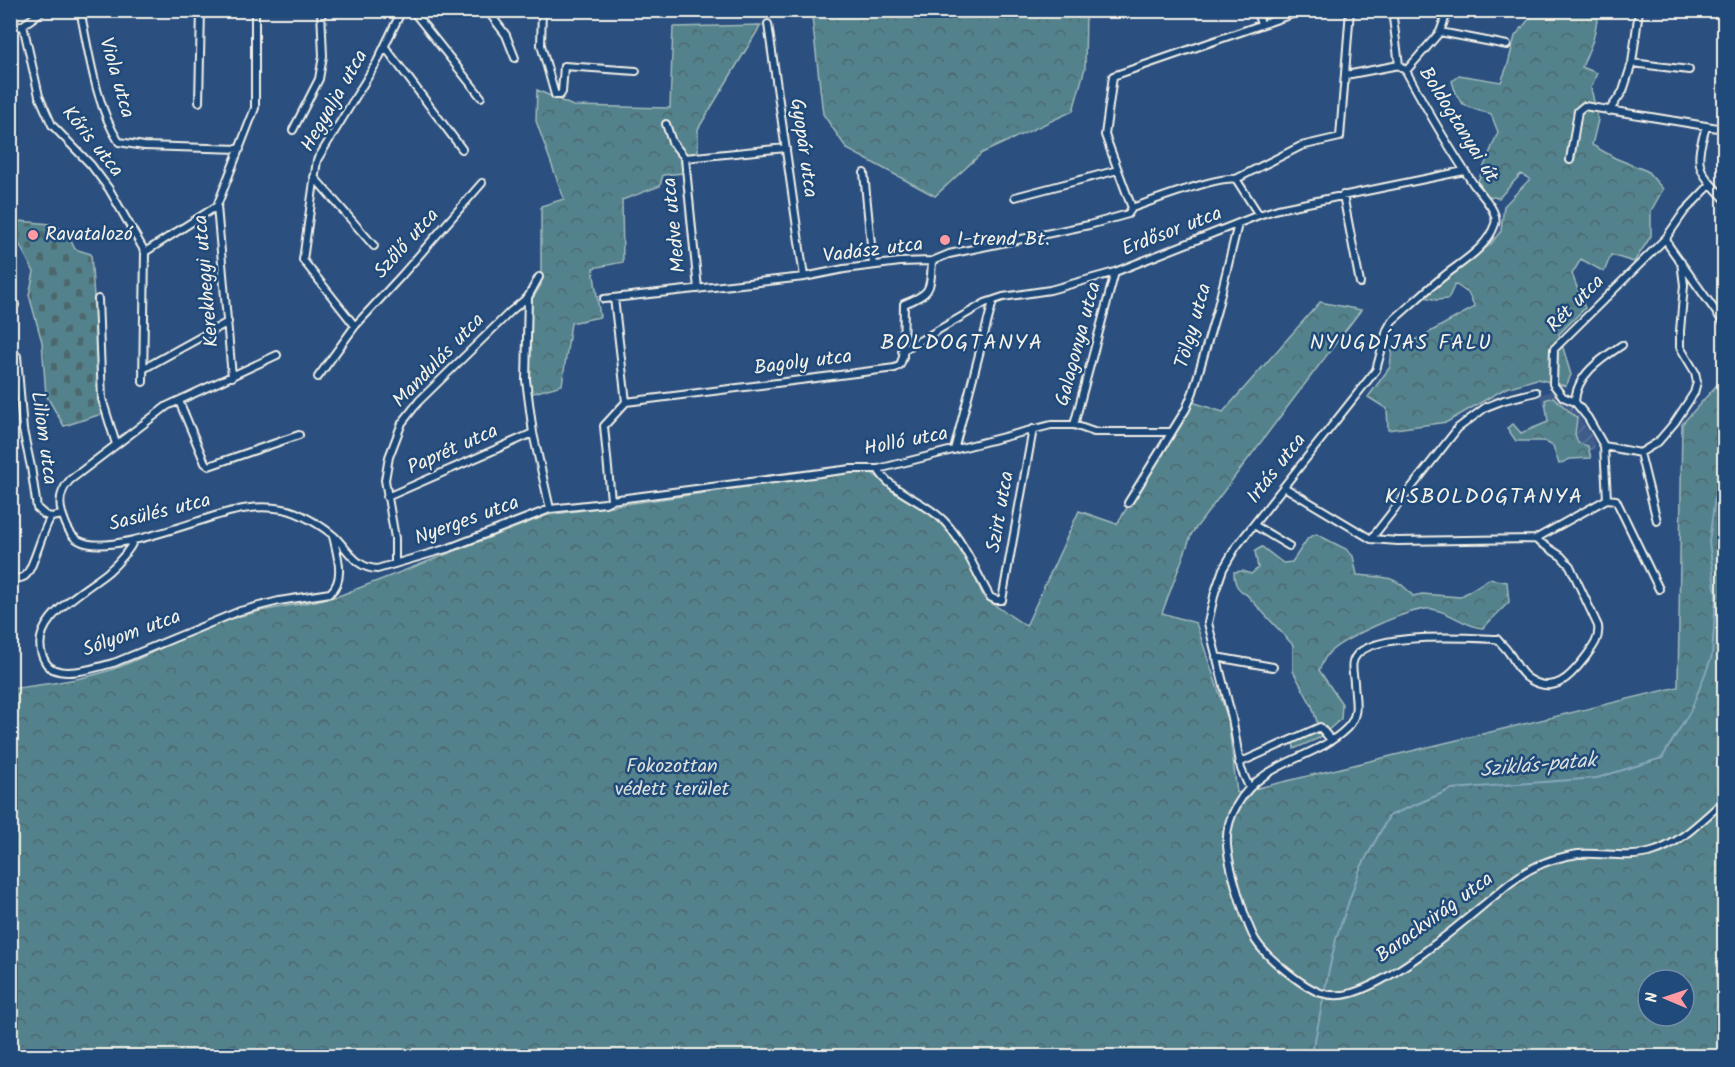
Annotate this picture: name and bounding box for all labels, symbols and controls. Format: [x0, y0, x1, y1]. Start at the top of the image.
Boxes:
street label: Viola utca [89, 34, 143, 122]
street label: Hegyalja utca [293, 44, 377, 158]
street label: Boldogtanyai út [1409, 61, 1507, 190]
street label: Gyopár utca [780, 96, 826, 200]
street label: Kőris utca [53, 99, 131, 185]
street label: Medve utca [654, 176, 696, 274]
street label: Erdősor utca [1117, 198, 1227, 266]
street label: Szőlő utca [366, 201, 448, 287]
street label: Kerekhegyi utca [185, 213, 229, 349]
place label: Ravatalozó [45, 219, 134, 251]
place label: I-trend Bt. [957, 224, 1050, 256]
marker: Ravatalozó [26, 228, 40, 242]
street label: Vadász utca [821, 229, 925, 273]
marker: I-trend Bt. [938, 233, 952, 247]
street label: Rét utca [1539, 267, 1613, 341]
street label: Galagonya utca [1047, 278, 1111, 410]
street label: Tölgy utca [1167, 280, 1221, 372]
street label: Mandulás utca [385, 306, 493, 416]
district label: BOLDOGTANYA [880, 326, 1044, 361]
district label: NYUGDÍJAS FALU [1310, 327, 1492, 360]
street label: Bagoly utca [752, 341, 854, 385]
street label: Liliom utca [21, 389, 65, 487]
street label: Paprét utca [402, 416, 504, 484]
street label: Holló utca [861, 418, 951, 466]
street label: Irtás utca [1239, 427, 1315, 511]
street label: Szirt utca [978, 469, 1024, 555]
district label: KISBOLDOGTANYA [1384, 480, 1584, 515]
street label: Sasülés utca [106, 485, 214, 541]
street label: Nyerges utca [410, 487, 524, 555]
street label: Sólyom utca [78, 601, 186, 667]
water label: Sziklás-patak [1478, 744, 1601, 788]
park label: Fokozottan védett terület [615, 751, 729, 806]
street label: Barackvirág utca [1369, 864, 1501, 972]
north arrow [1636, 968, 1696, 1028]
text: N [1640, 992, 1665, 1003]

